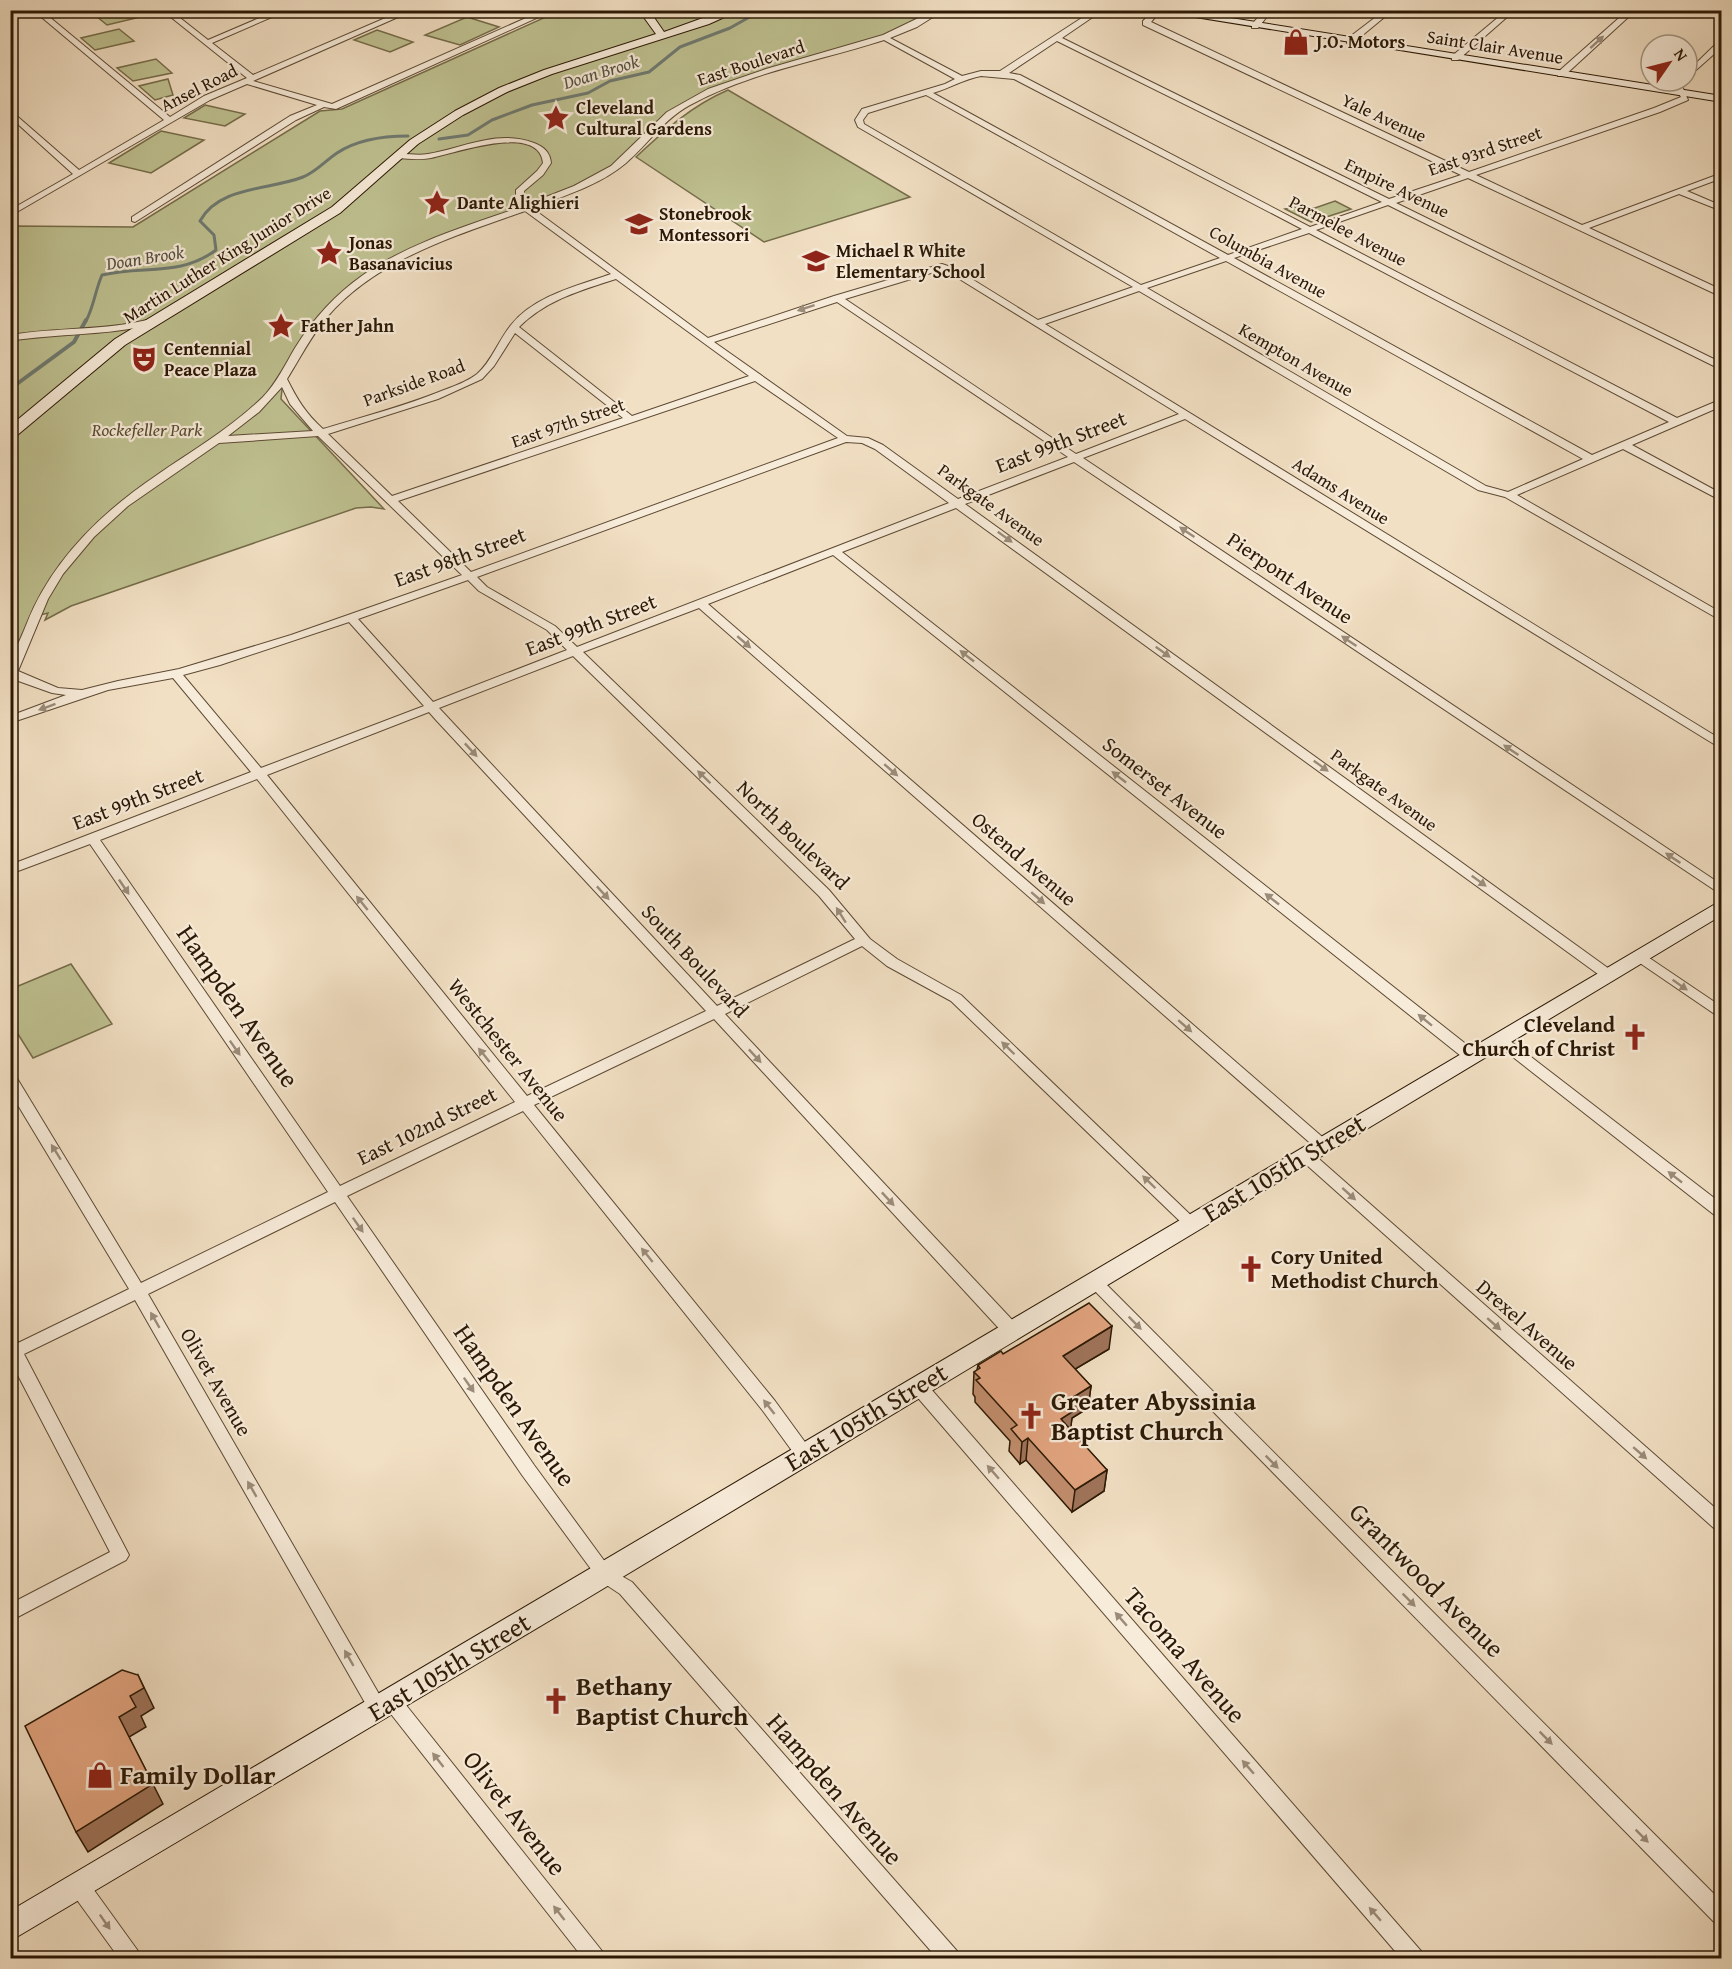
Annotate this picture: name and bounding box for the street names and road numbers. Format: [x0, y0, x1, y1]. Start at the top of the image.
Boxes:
street label: Saint Clair Avenue [1425, 22, 1565, 71]
street label: East Boulevard [694, 32, 808, 93]
street label: Ansel Road [156, 56, 242, 118]
street label: Yale Avenue [1337, 86, 1431, 149]
street label: East 93rd Street [1424, 118, 1546, 183]
street label: Empire Avenue [1340, 151, 1454, 225]
street label: Martin Luther King Junior Drive [117, 179, 336, 330]
street label: Parmelee Avenue [1285, 188, 1412, 273]
street label: Columbia Avenue [1205, 218, 1332, 305]
street label: Kempton Avenue [1234, 316, 1359, 403]
street label: Parkside Road [359, 351, 469, 413]
street label: East 97th Street [507, 390, 629, 455]
street label: East 99th Street [991, 402, 1131, 481]
street label: Adams Avenue [1287, 450, 1395, 531]
street label: Parkgate Avenue [932, 457, 1050, 553]
street label: East 98th Street [390, 518, 531, 595]
street label: Pierpont Avenue [1221, 524, 1360, 631]
street label: East 99th Street [521, 585, 661, 664]
street label: Somerset Avenue [1096, 729, 1235, 847]
street label: Parkgate Avenue [1325, 742, 1443, 838]
street label: East 99th Street [68, 759, 208, 838]
street label: North Boulevard [730, 773, 857, 897]
street label: Ostend Avenue [965, 804, 1084, 913]
street label: South Boulevard [634, 897, 757, 1025]
street label: Hampden Avenue [168, 916, 309, 1095]
street label: Westchester Avenue [441, 971, 576, 1128]
street label: East 102nd Street [352, 1078, 502, 1173]
street label: East 105th Street [1195, 1104, 1372, 1232]
street label: Drexel Avenue [1470, 1272, 1585, 1378]
street label: Hampden Avenue [445, 1315, 586, 1494]
street label: Olivet Avenue [173, 1322, 260, 1442]
street label: East 105th Street [777, 1353, 954, 1481]
street label: Grantwood Avenue [1341, 1493, 1514, 1666]
street label: Tacoma Avenue [1115, 1578, 1256, 1732]
street label: East 105th Street [360, 1603, 537, 1731]
street label: Hampden Avenue [758, 1704, 913, 1874]
street label: Olivet Avenue [454, 1742, 577, 1884]

